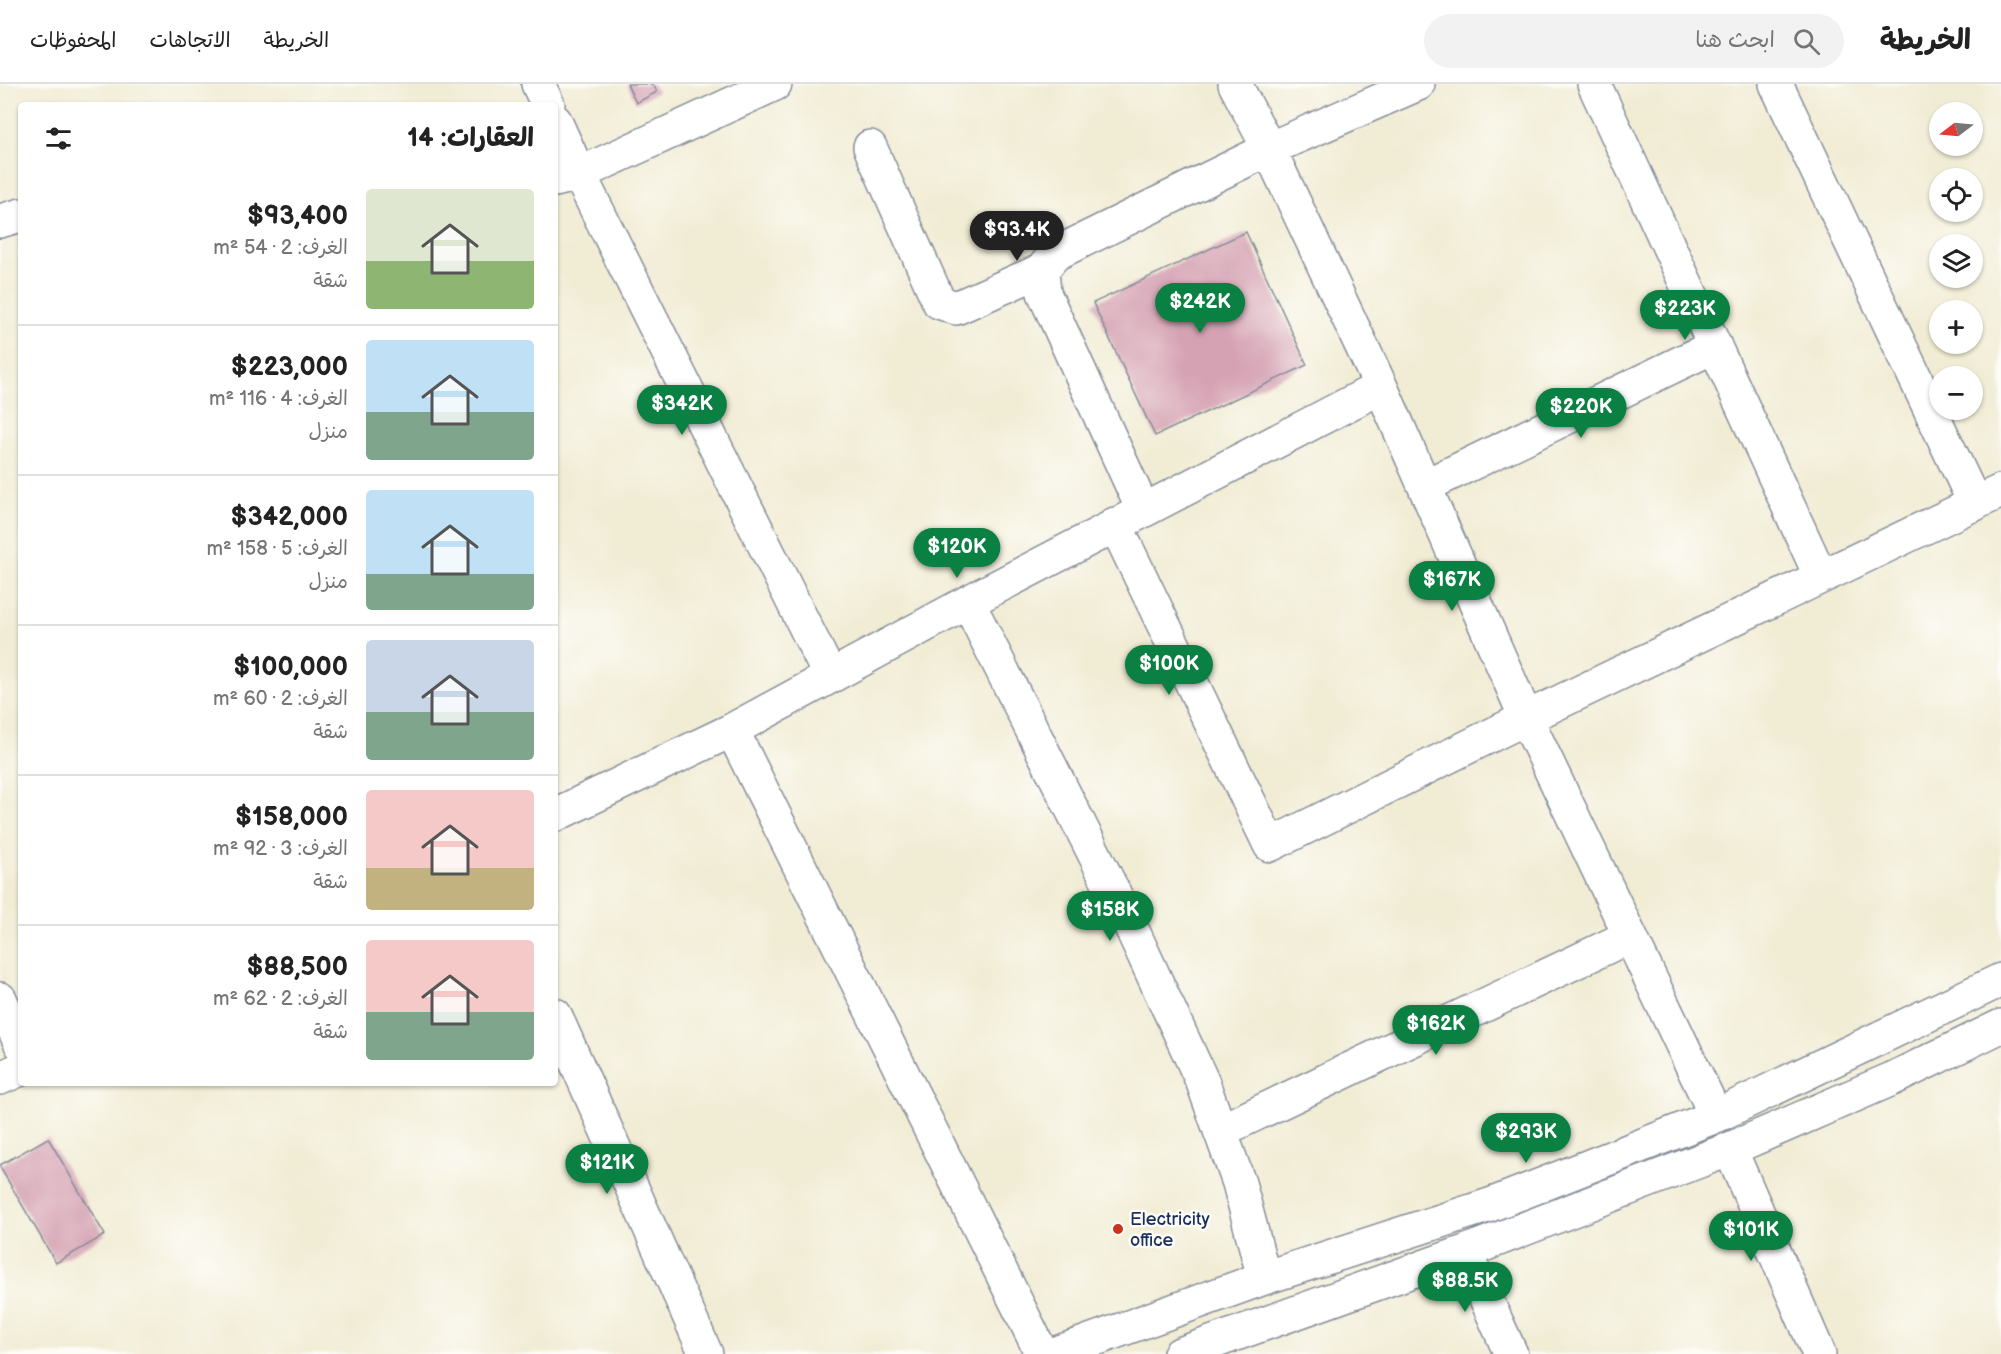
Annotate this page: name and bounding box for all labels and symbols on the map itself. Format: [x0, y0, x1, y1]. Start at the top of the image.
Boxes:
north arrow [1929, 102, 1983, 156]
pin: $93.4K [968, 211, 1066, 262]
pin: $242K [1158, 283, 1242, 334]
pin: $223K [1643, 290, 1727, 341]
pin: $342K [640, 385, 724, 436]
pin: $220K [1539, 388, 1623, 439]
pin: $120K [915, 528, 999, 579]
pin: $167K [1410, 561, 1494, 612]
pin: $100K [1127, 645, 1211, 696]
pin: $158K [1068, 891, 1152, 942]
pin: $162K [1394, 1005, 1478, 1056]
pin: $293K [1484, 1113, 1568, 1164]
pin: $121K [565, 1144, 649, 1195]
place label: Electricity office [1130, 1209, 1211, 1251]
pin: $101K [1709, 1211, 1793, 1262]
marker: Electricity office [1111, 1222, 1125, 1236]
pin: $88.5K [1416, 1262, 1514, 1313]

